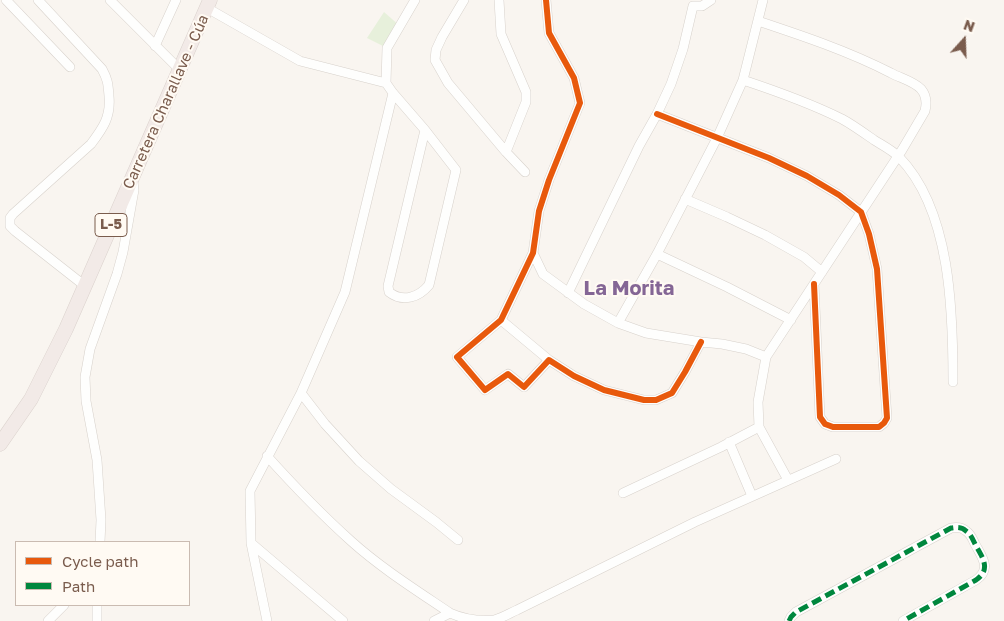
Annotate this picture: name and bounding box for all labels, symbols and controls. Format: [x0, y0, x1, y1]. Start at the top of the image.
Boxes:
street label: Carretera Charallave - Cúa [119, 12, 213, 192]
north arrow [939, 15, 989, 65]
text: N [961, 16, 977, 35]
road number: L-5 [95, 214, 127, 236]
district label: La Morita [584, 277, 674, 301]
legend [15, 541, 190, 606]
text: Cycle path [62, 552, 138, 570]
text: Path [62, 577, 95, 595]

